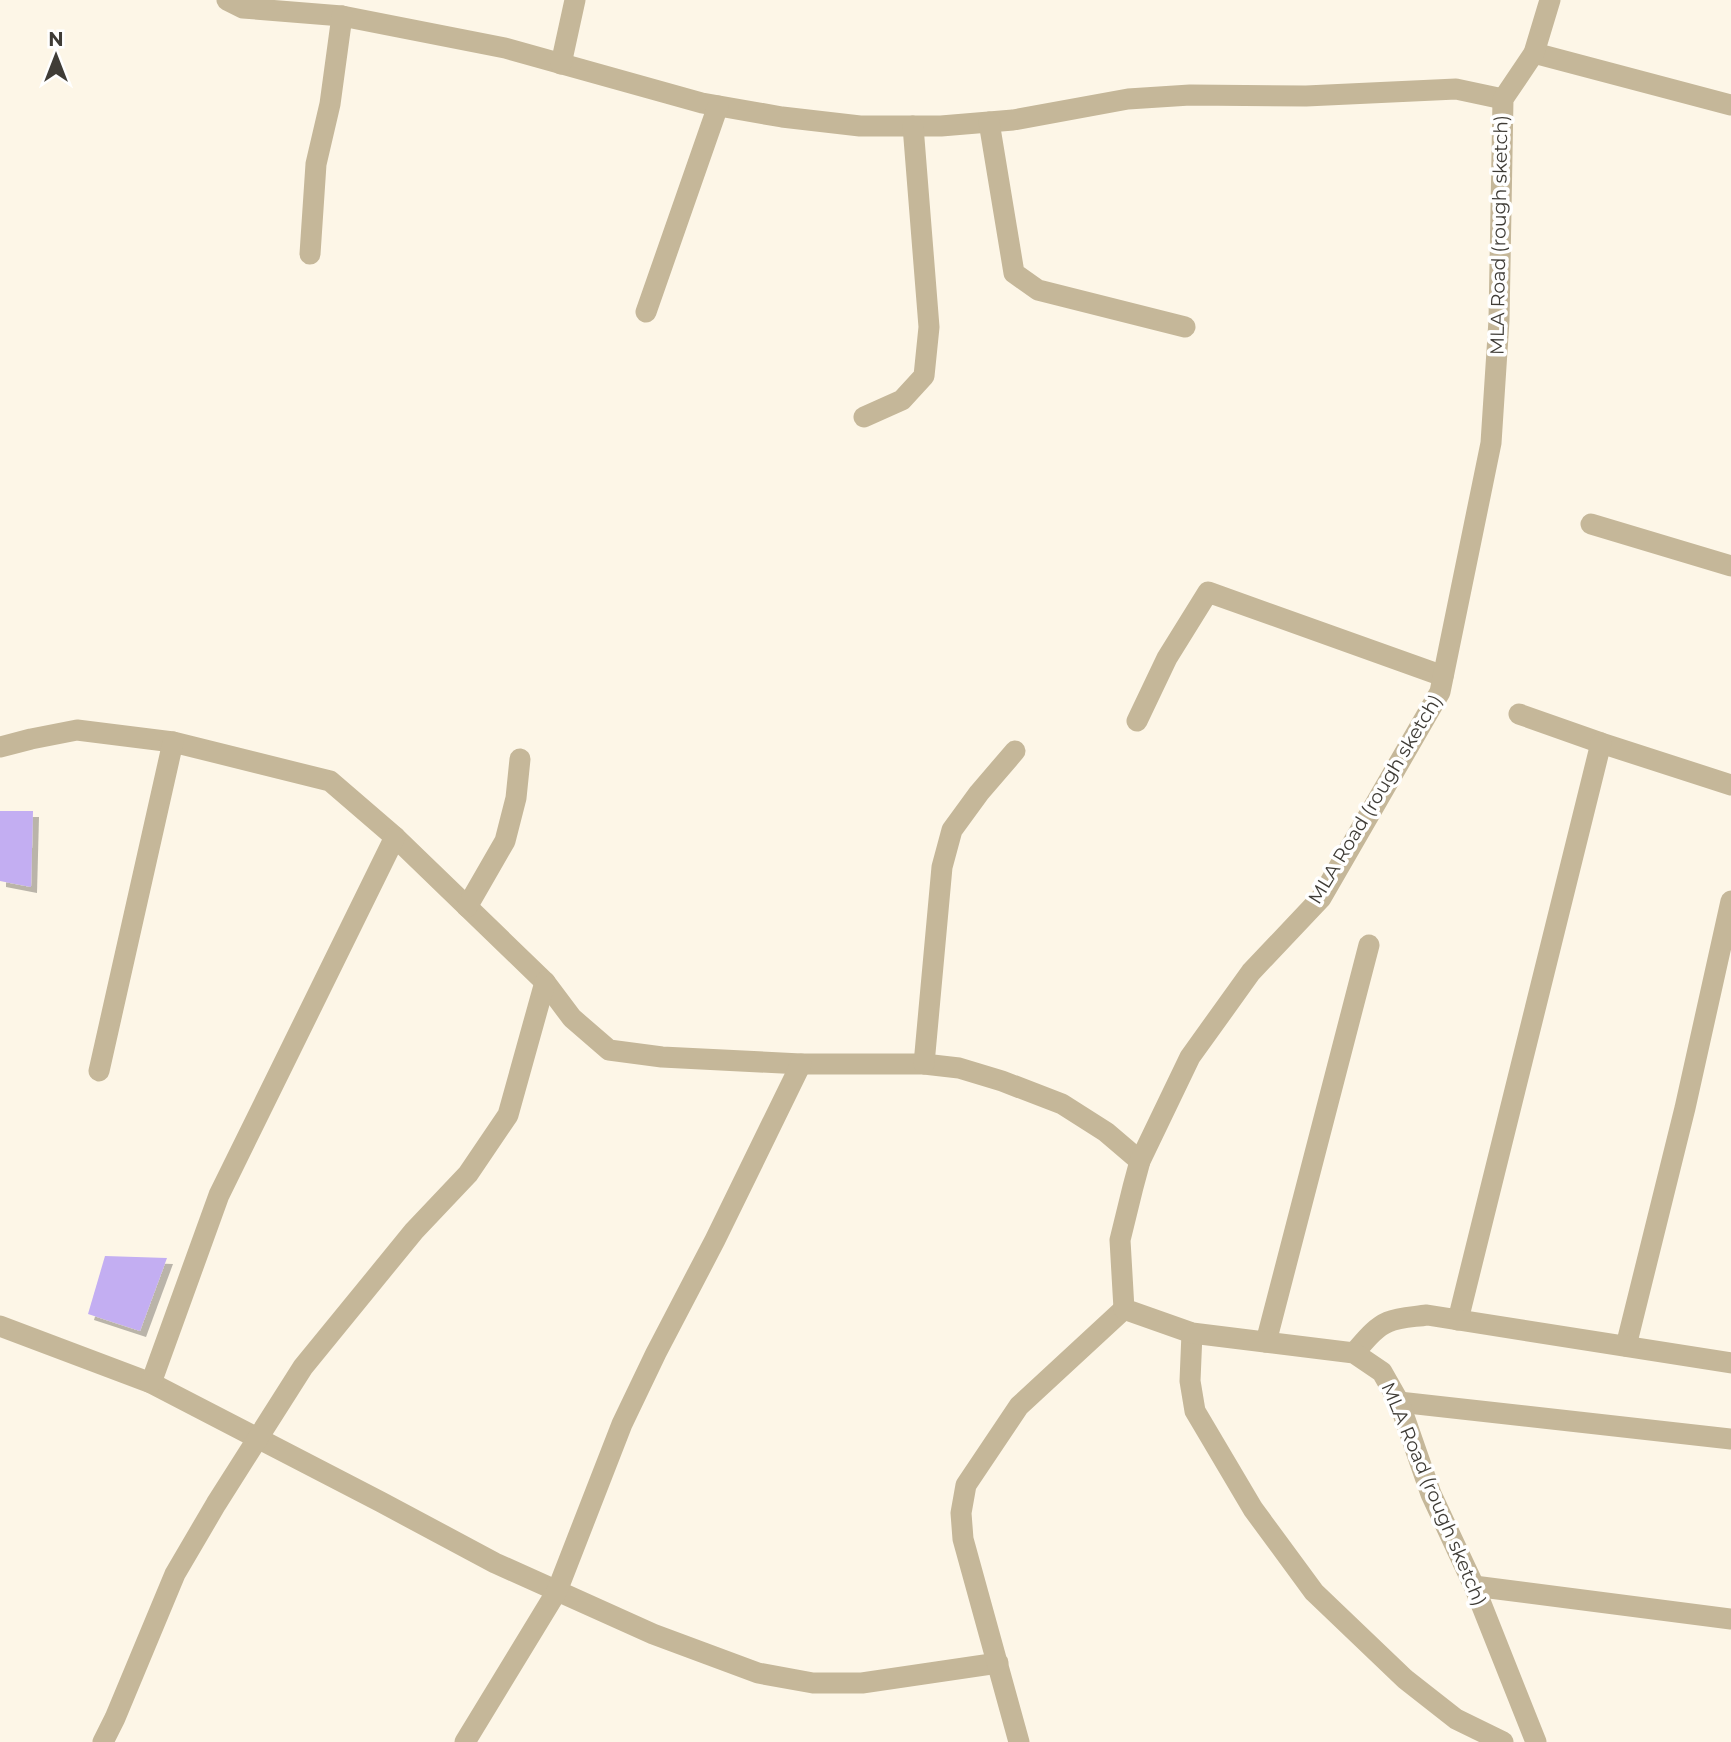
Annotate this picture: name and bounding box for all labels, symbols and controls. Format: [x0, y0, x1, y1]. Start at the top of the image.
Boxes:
north arrow [21, 21, 91, 91]
text: N [48, 28, 64, 51]
street label: MLA Road (rough sketch) [1485, 115, 1513, 355]
street label: MLA Road (rough sketch) [1303, 690, 1447, 908]
street label: MLA Road (rough sketch) [1376, 1379, 1492, 1609]

